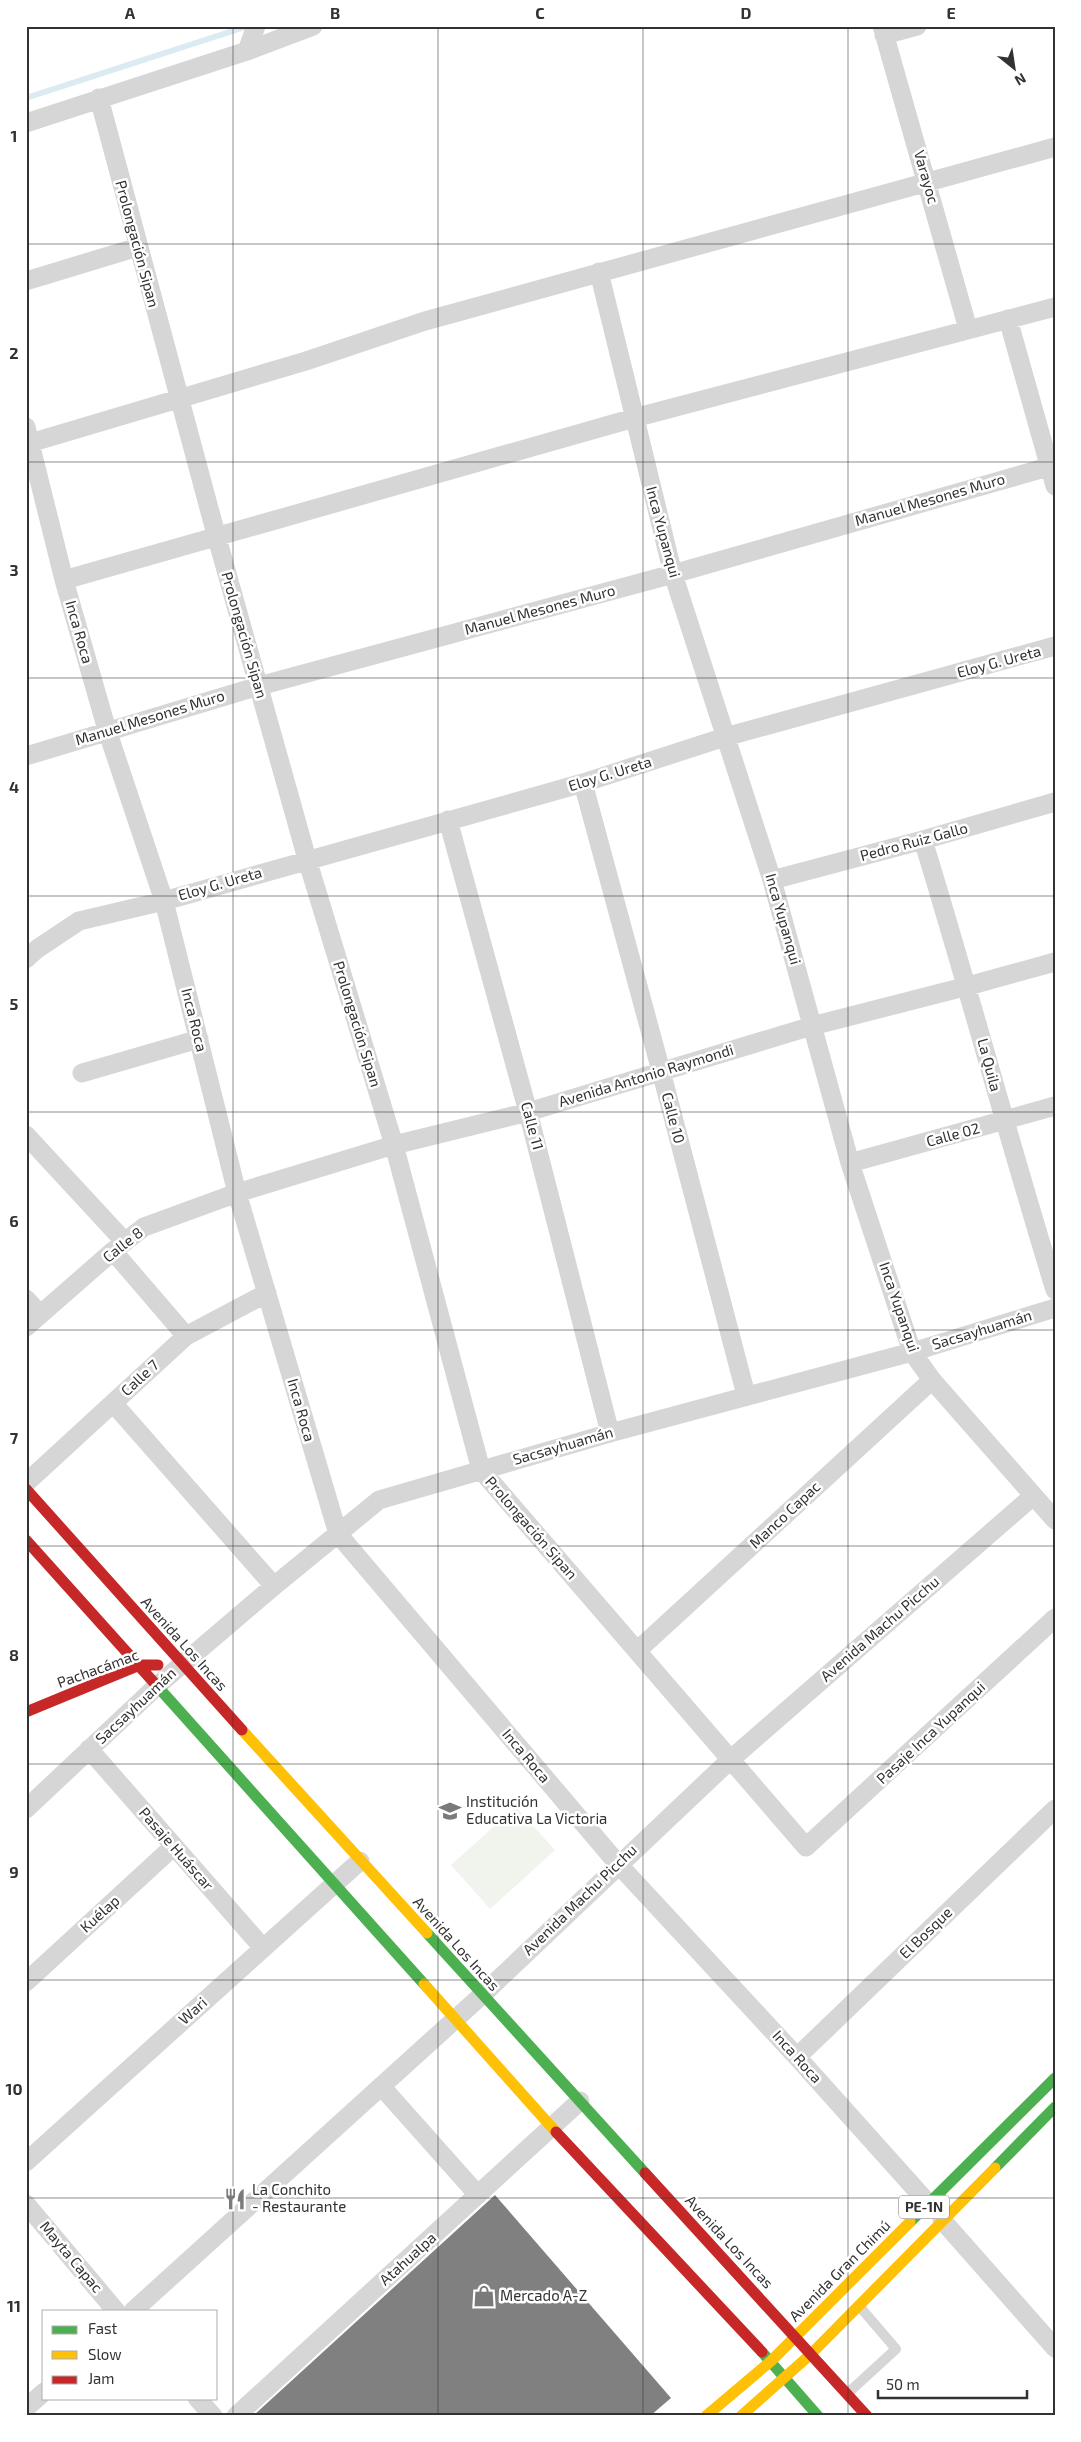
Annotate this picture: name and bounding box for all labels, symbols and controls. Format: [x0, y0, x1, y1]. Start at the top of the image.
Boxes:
text: A [125, 3, 136, 22]
text: B [330, 3, 340, 22]
text: C [535, 3, 545, 22]
text: D [741, 3, 752, 22]
text: E [946, 3, 956, 22]
north arrow [988, 42, 1038, 92]
text: N [1012, 70, 1029, 90]
text: 1 [11, 126, 17, 145]
street label: Varayoc [911, 148, 943, 206]
street label: Prolongación Sipan [112, 178, 164, 309]
text: 2 [9, 343, 19, 362]
street label: Manuel Mesones Muro [853, 469, 1007, 529]
street label: Inca Yupanqui [643, 484, 685, 579]
text: 3 [9, 560, 19, 579]
street label: Prolongación Sipan [218, 569, 272, 700]
street label: Manuel Mesones Muro [462, 580, 617, 638]
street label: Inca Roca [62, 598, 98, 665]
street label: Eloy G. Ureta [955, 641, 1043, 681]
street label: Manuel Mesones Muro [73, 686, 227, 748]
street label: Eloy G. Ureta [566, 752, 654, 794]
text: 4 [9, 777, 19, 796]
street label: Pedro Ruiz Gallo [858, 818, 970, 864]
street label: Eloy G. Ureta [176, 862, 264, 904]
street label: Inca Yupanqui [762, 871, 806, 966]
street label: Prolongación Sipan [330, 959, 386, 1089]
street label: Inca Roca [178, 986, 212, 1053]
text: 5 [10, 994, 19, 1013]
street label: La Quila [973, 1036, 1006, 1094]
street label: Avenida Antonio Raymondi [556, 1040, 735, 1110]
street label: Calle 10 [659, 1090, 689, 1145]
street label: Calle 11 [518, 1100, 548, 1152]
street label: Calle 02 [924, 1118, 981, 1150]
text: 6 [9, 1211, 19, 1230]
street label: Calle 8 [99, 1223, 146, 1266]
street label: Inca Yupanqui [876, 1259, 924, 1354]
street label: Sacsayhuamán [930, 1305, 1034, 1353]
street label: Calle 7 [117, 1355, 162, 1399]
street label: Inca Roca [284, 1376, 320, 1443]
street label: Sacsayhuamán [511, 1422, 615, 1468]
text: 7 [10, 1428, 19, 1447]
street label: Prolongación Sipan [482, 1472, 581, 1583]
street label: Manco Capac [745, 1477, 823, 1552]
street label: Avenida Machu Picchu [816, 1572, 942, 1685]
street label: Avenida Los Incas [138, 1593, 232, 1694]
text: 8 [9, 1645, 19, 1664]
street label: Pachacámac [54, 1645, 141, 1691]
street label: Sacsayhuamán [91, 1663, 179, 1747]
street label: Pasaje Inca Yupanqui [872, 1677, 989, 1788]
street label: Inca Roca [499, 1725, 555, 1786]
place label: Institución Educativa La Victoria [466, 1792, 607, 1827]
school or university icon: Institución Educativa La Victoria [437, 1798, 463, 1824]
street label: Pasaje Huáscar [135, 1803, 218, 1894]
street label: Avenida Machu Picchu [519, 1840, 640, 1958]
text: 9 [9, 1862, 19, 1881]
street label: Kuélap [76, 1891, 123, 1936]
street label: Avenida Los Incas [410, 1893, 504, 1994]
street label: El Bosque [895, 1903, 955, 1962]
street label: Wari [174, 1993, 210, 2028]
street label: Inca Roca [769, 2026, 826, 2086]
text: 10 [5, 2079, 23, 2098]
place label: La Conchito - Restaurante [252, 2180, 346, 2215]
restaurant icon: La Conchito - Restaurante [222, 2186, 248, 2212]
street label: Avenida Los Incas [682, 2191, 777, 2292]
road number: PE-1N [899, 2196, 949, 2218]
street label: Avenida Gran Chimú [785, 2216, 894, 2325]
street label: Mayta Capac [37, 2217, 107, 2296]
street label: Atahualpa [375, 2228, 439, 2288]
shop icon: Mercado A-Z [471, 2283, 497, 2309]
place label: Mercado A-Z [500, 2286, 587, 2304]
text: 11 [7, 2296, 21, 2315]
legend [42, 2310, 218, 2400]
text: Fast [88, 2319, 118, 2337]
text: Slow [88, 2345, 122, 2363]
scale bar [878, 2367, 1027, 2399]
text: Jam [88, 2369, 114, 2387]
text: 50 m [886, 2375, 920, 2393]

